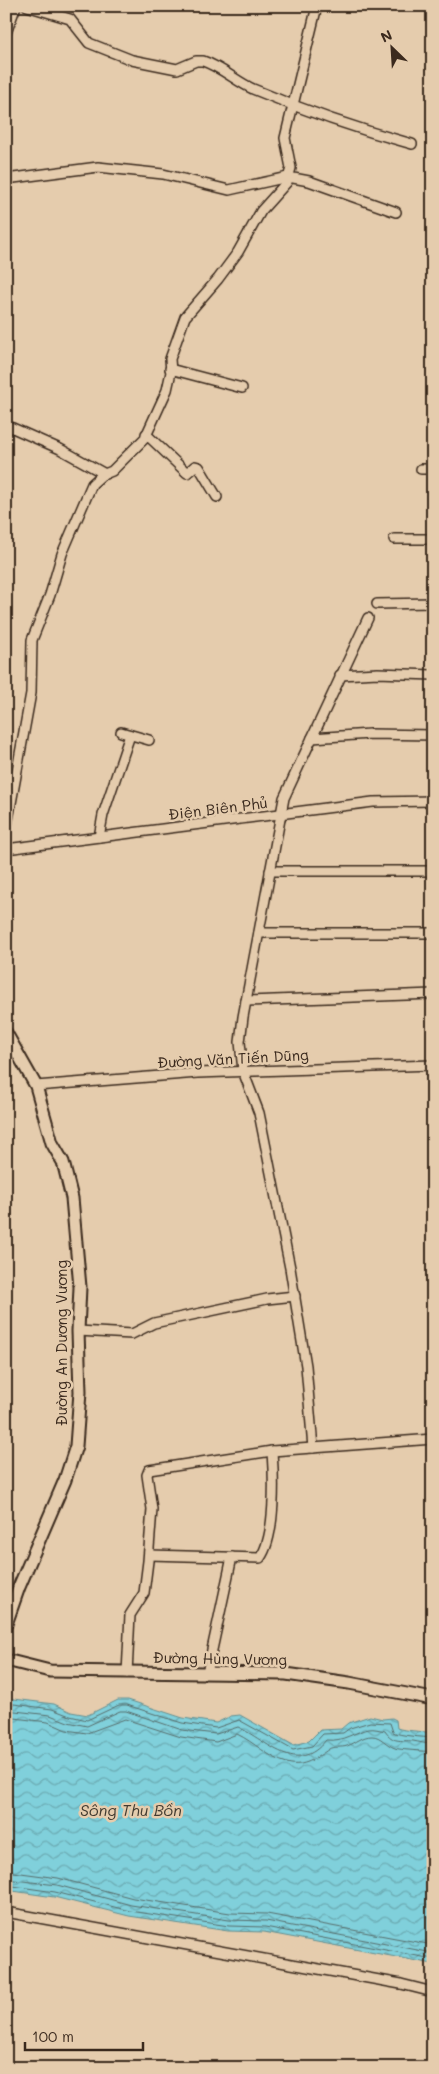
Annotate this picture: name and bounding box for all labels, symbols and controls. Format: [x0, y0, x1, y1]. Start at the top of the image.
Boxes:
north arrow [366, 22, 416, 72]
text: N [377, 25, 395, 47]
street label: Điện Biên Phủ [167, 792, 269, 824]
street label: Đường Văn Tiến Dũng [157, 1044, 309, 1072]
street label: Đường An Dương Vương [51, 1260, 71, 1426]
street label: Đường Hùng Vương [153, 1647, 288, 1669]
water label: Sông Thu Bồn [80, 1799, 182, 1820]
scale bar [25, 2019, 142, 2051]
text: 100 m [32, 2026, 74, 2046]

